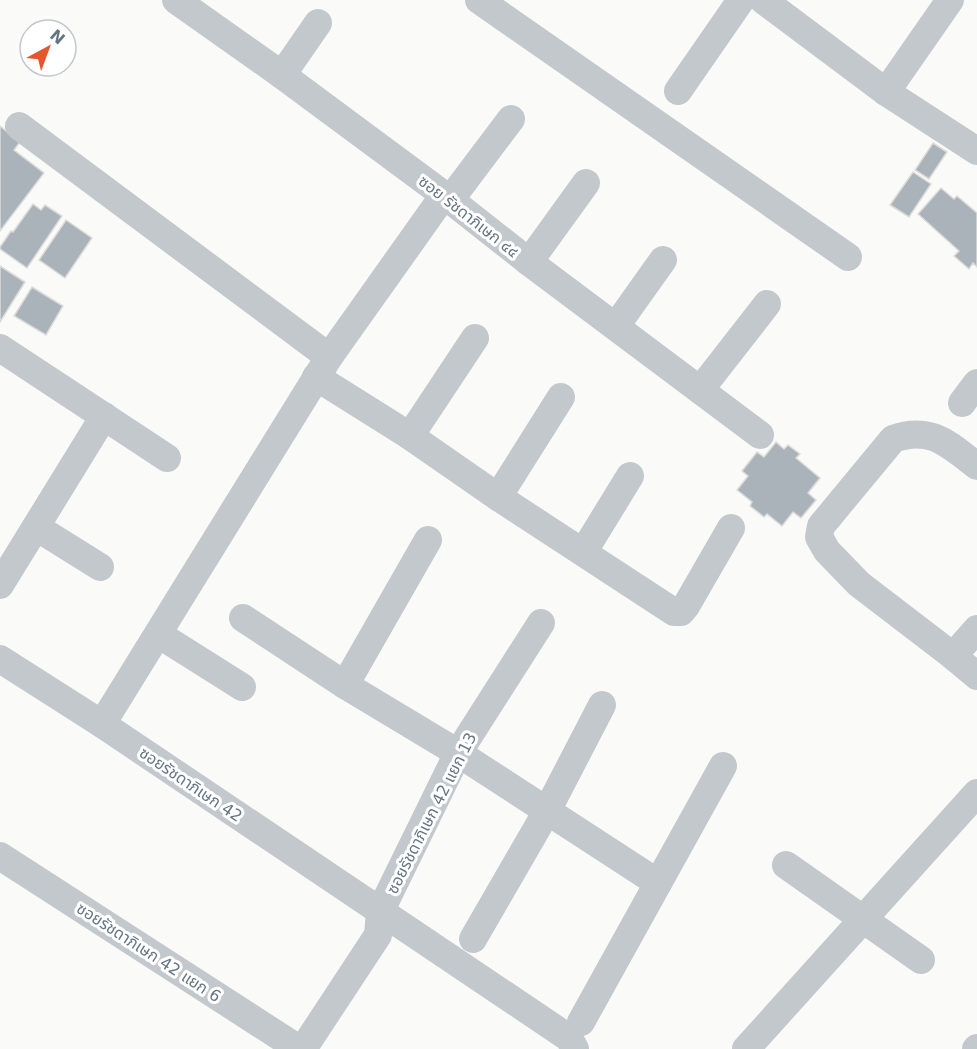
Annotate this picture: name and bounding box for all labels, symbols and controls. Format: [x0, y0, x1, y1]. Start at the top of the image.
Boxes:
north arrow [18, 18, 78, 78]
text: N [46, 25, 69, 49]
street label: ซอย รัชดาภิเษก ๔๔ [415, 171, 523, 261]
street label: ซอยรัชดาภิเษก 42 แยก 13 [383, 729, 480, 897]
street label: ซอยรัชดาภิเษก 42 [136, 743, 246, 826]
street label: ซอยรัชดาภิเษก 42 แยก 6 [73, 899, 224, 1006]

